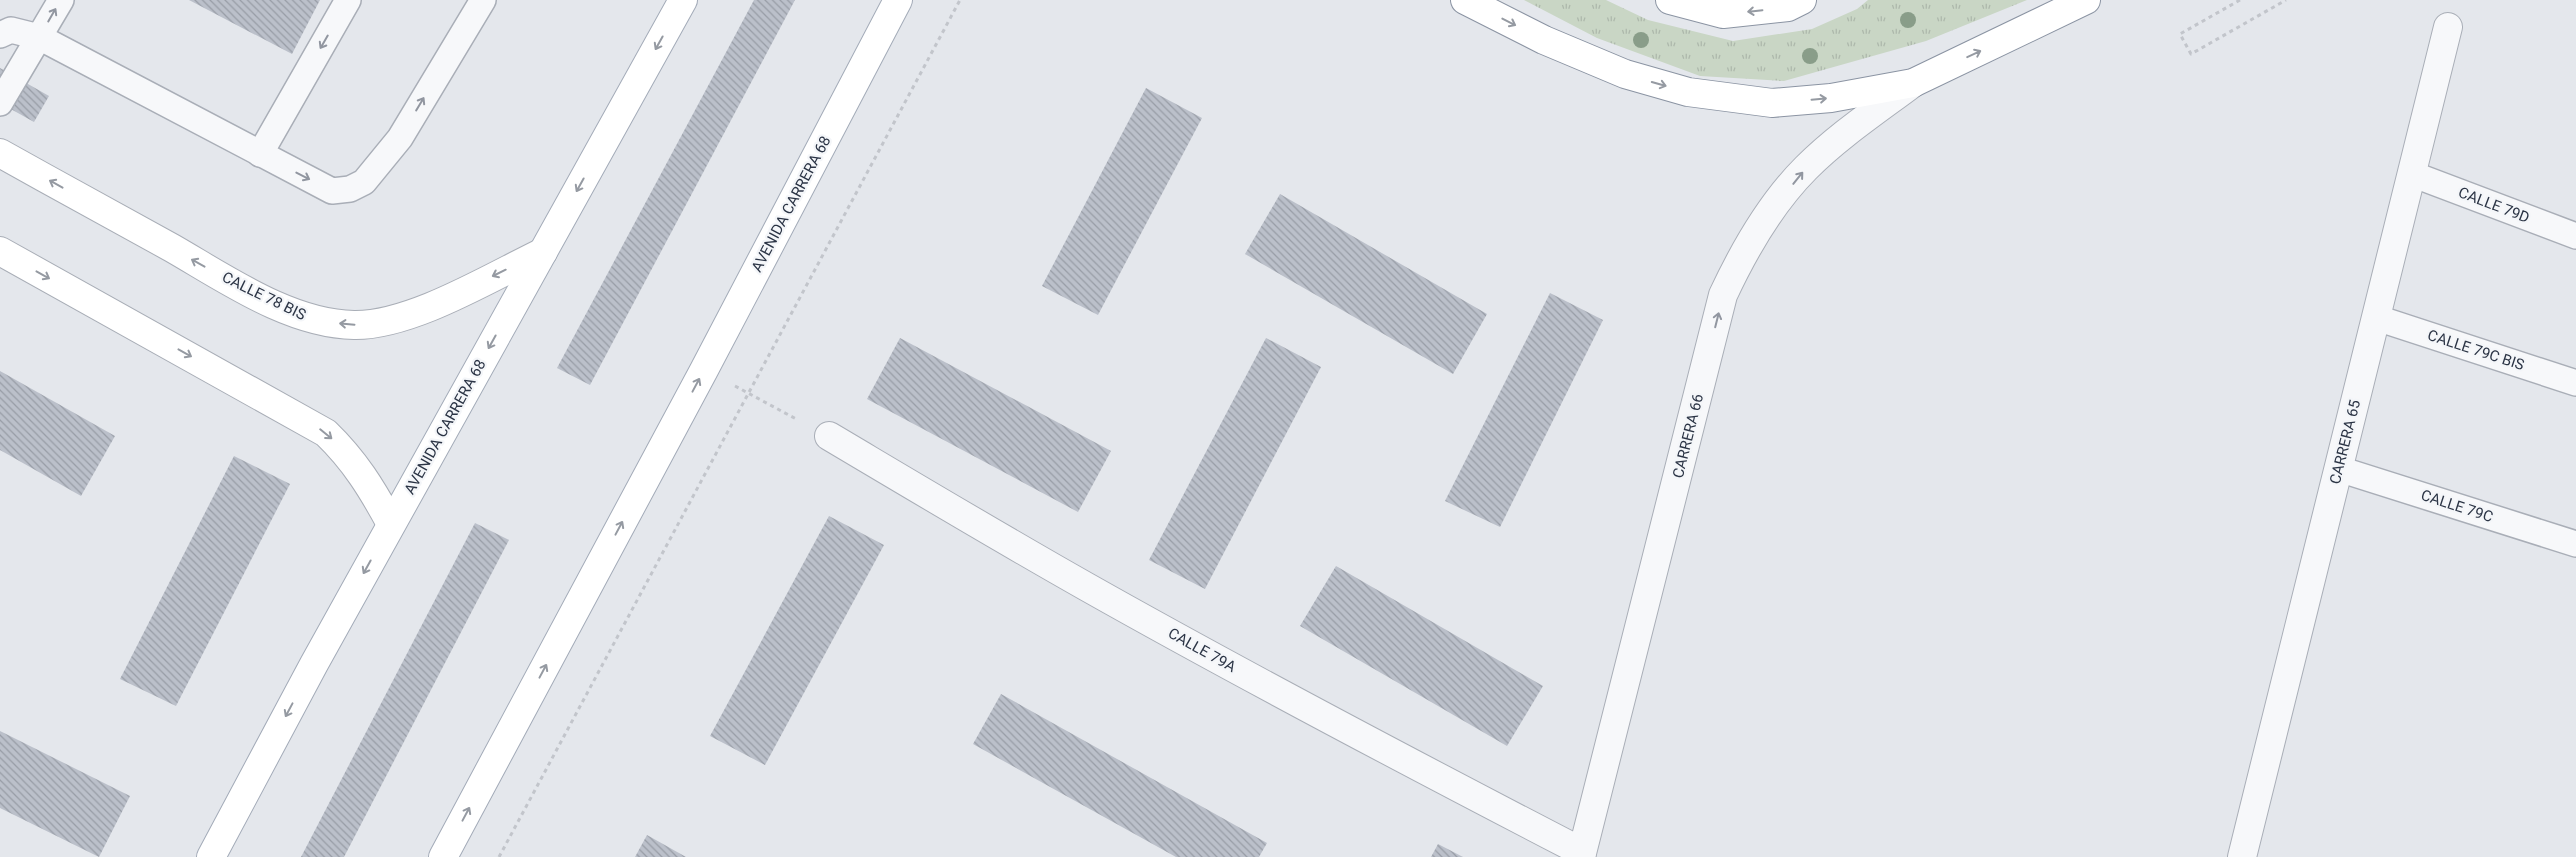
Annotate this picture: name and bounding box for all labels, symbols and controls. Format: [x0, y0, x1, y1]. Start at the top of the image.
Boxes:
one-way arrow [1747, 6, 1763, 15]
one-way arrow [47, 8, 57, 23]
one-way arrow [1501, 17, 1516, 27]
one-way arrow [319, 35, 329, 50]
one-way arrow [654, 35, 664, 50]
one-way arrow [1966, 49, 1981, 58]
one-way arrow [1650, 79, 1666, 89]
one-way arrow [1811, 94, 1827, 104]
one-way arrow [416, 97, 426, 111]
street label: AVENIDA CARRERA 68 [748, 133, 834, 275]
one-way arrow [296, 171, 311, 181]
one-way arrow [1793, 171, 1804, 184]
one-way arrow [575, 177, 585, 192]
one-way arrow [49, 179, 64, 188]
street label: CALLE 79D [2456, 183, 2532, 227]
one-way arrow [191, 258, 206, 267]
street label: CALLE 78 BIS [219, 268, 309, 324]
one-way arrow [492, 269, 507, 278]
one-way arrow [35, 270, 50, 280]
one-way arrow [1713, 312, 1722, 328]
one-way arrow [339, 320, 355, 329]
street label: CALLE 79C BIS [2425, 326, 2527, 374]
one-way arrow [487, 334, 497, 349]
one-way arrow [177, 349, 192, 359]
street label: AVENIDA CARRERA 68 [400, 356, 490, 498]
one-way arrow [692, 378, 702, 392]
street label: CARRERA 66 [1669, 392, 1707, 480]
street label: CARRERA 65 [2326, 398, 2364, 486]
one-way arrow [319, 428, 332, 439]
street label: CALLE 79C [2419, 486, 2495, 526]
one-way arrow [615, 521, 625, 535]
one-way arrow [362, 560, 372, 575]
street label: CALLE 79A [1165, 624, 1239, 676]
one-way arrow [538, 664, 548, 679]
one-way arrow [284, 702, 293, 717]
one-way arrow [461, 807, 471, 822]

